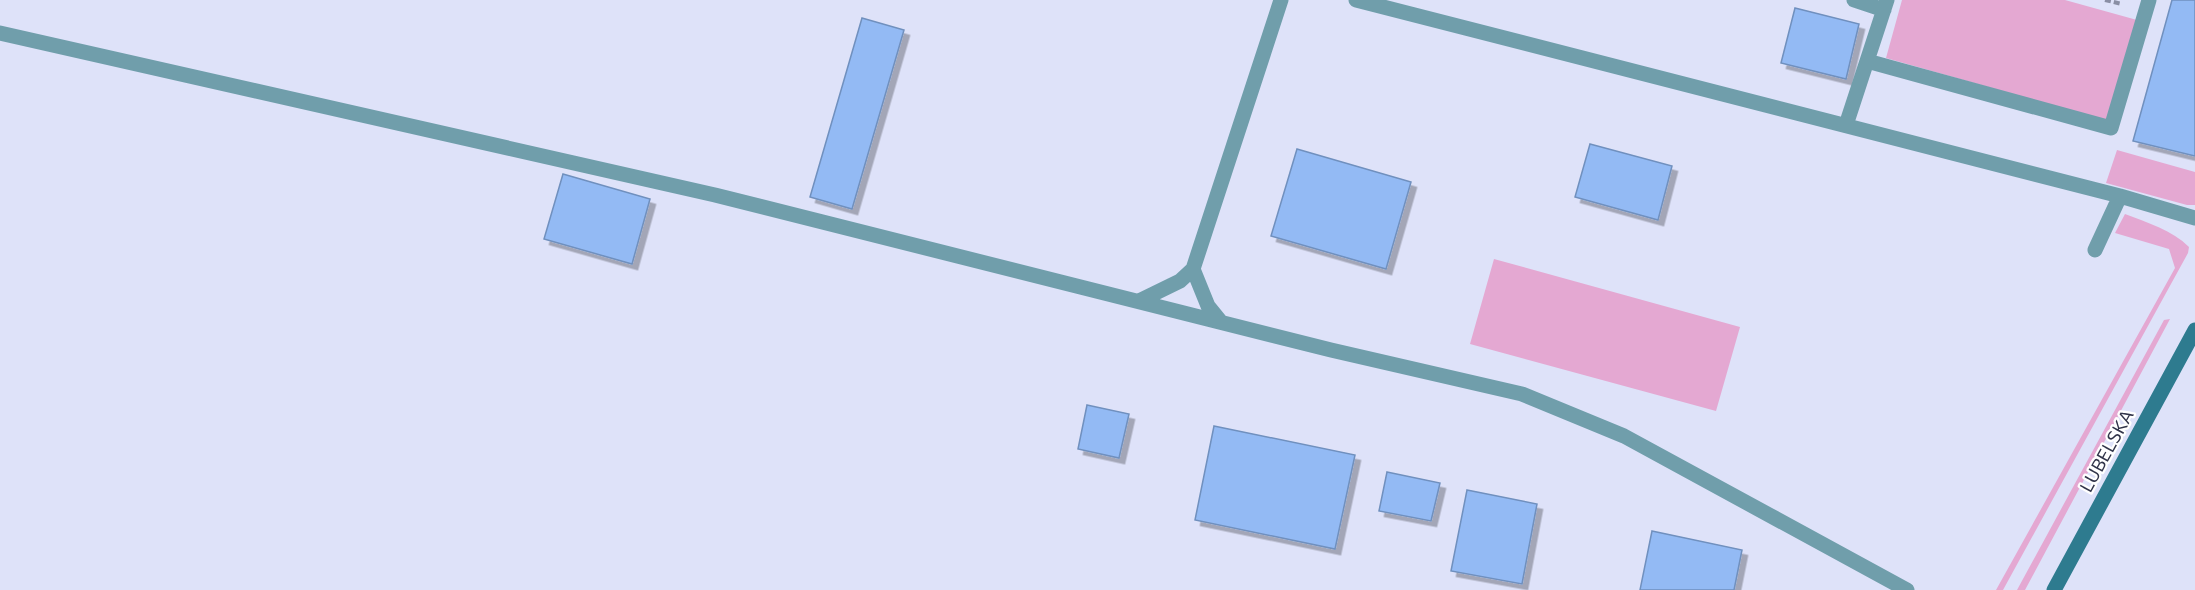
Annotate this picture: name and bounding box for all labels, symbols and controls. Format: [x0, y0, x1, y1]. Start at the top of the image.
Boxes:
street label: LUBELSKA [2074, 405, 2138, 496]

